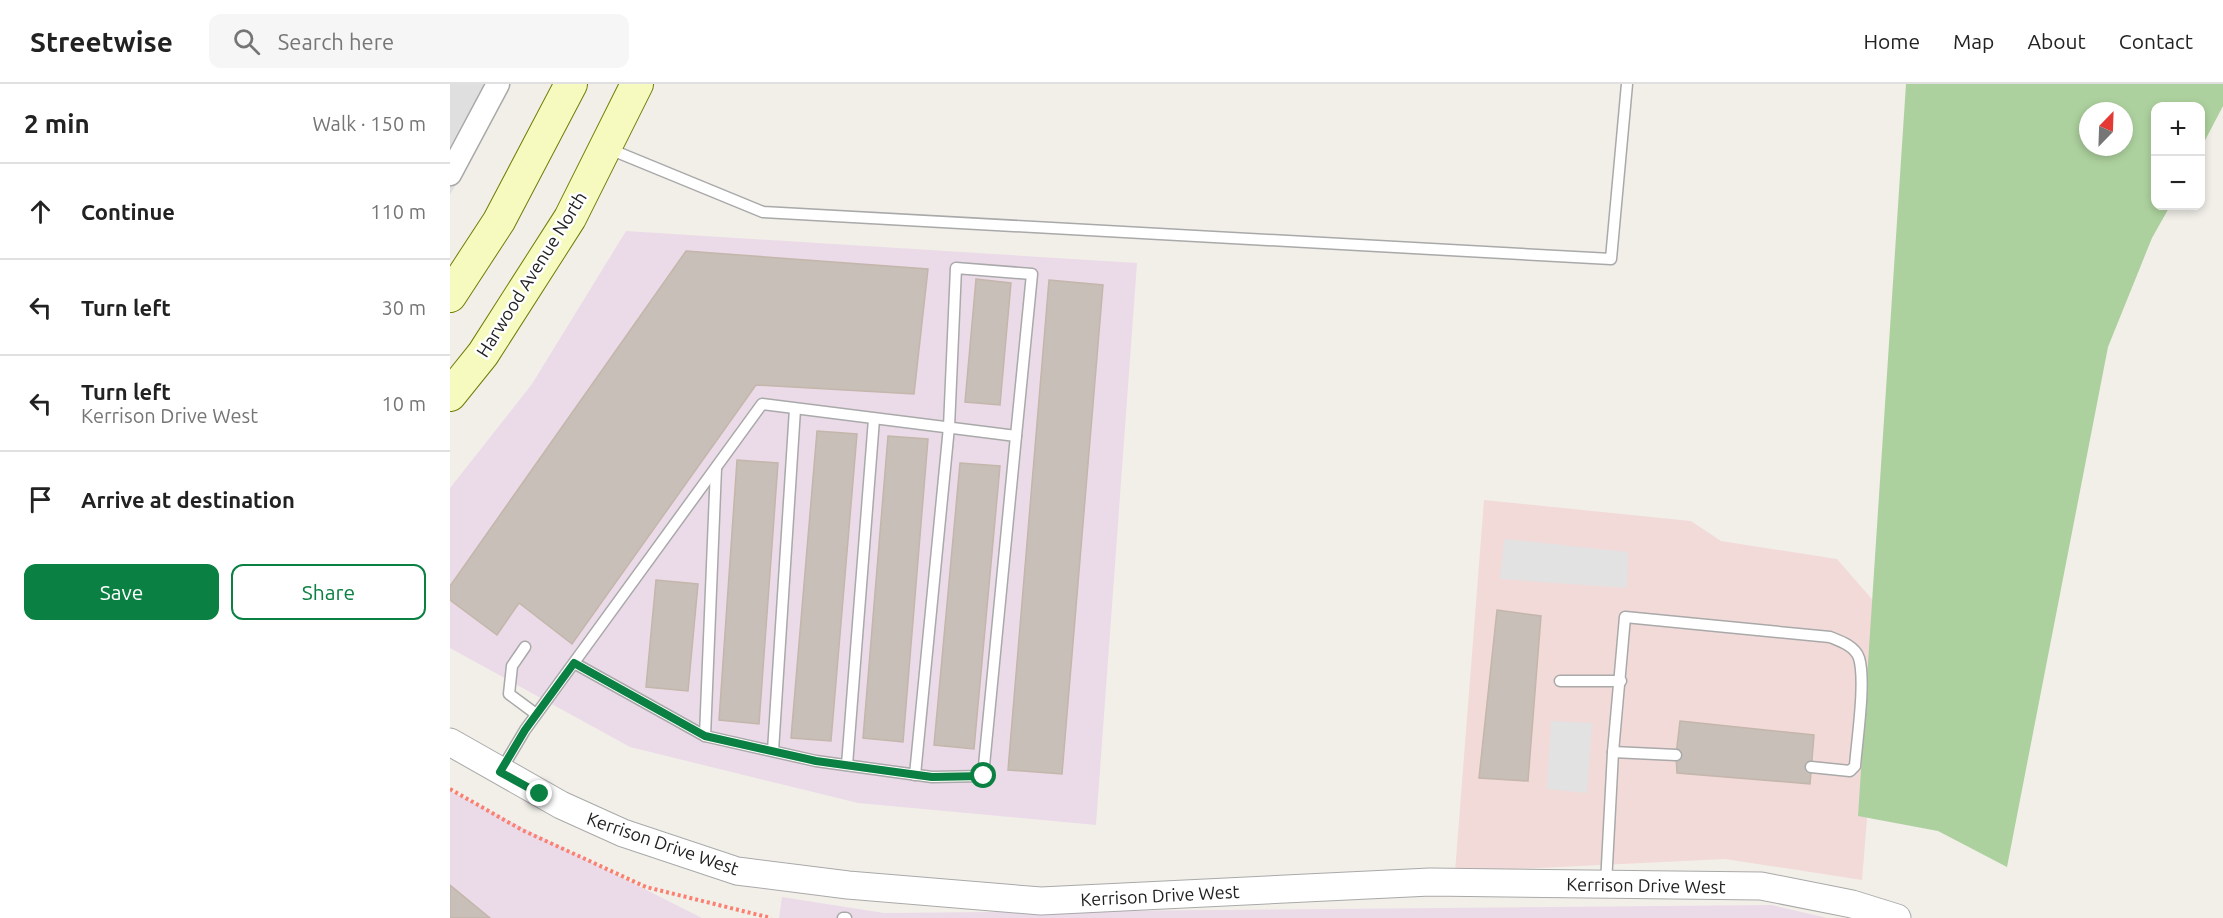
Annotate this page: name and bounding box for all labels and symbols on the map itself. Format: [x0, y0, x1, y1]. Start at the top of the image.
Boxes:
north arrow [2079, 102, 2133, 156]
street label: Harwood Avenue North [472, 188, 590, 360]
route start [970, 762, 996, 788]
route end [526, 780, 552, 806]
street label: Kerrison Drive West [584, 808, 742, 878]
street label: Kerrison Drive West [1566, 874, 1726, 896]
street label: Kerrison Drive West [1080, 881, 1240, 909]

